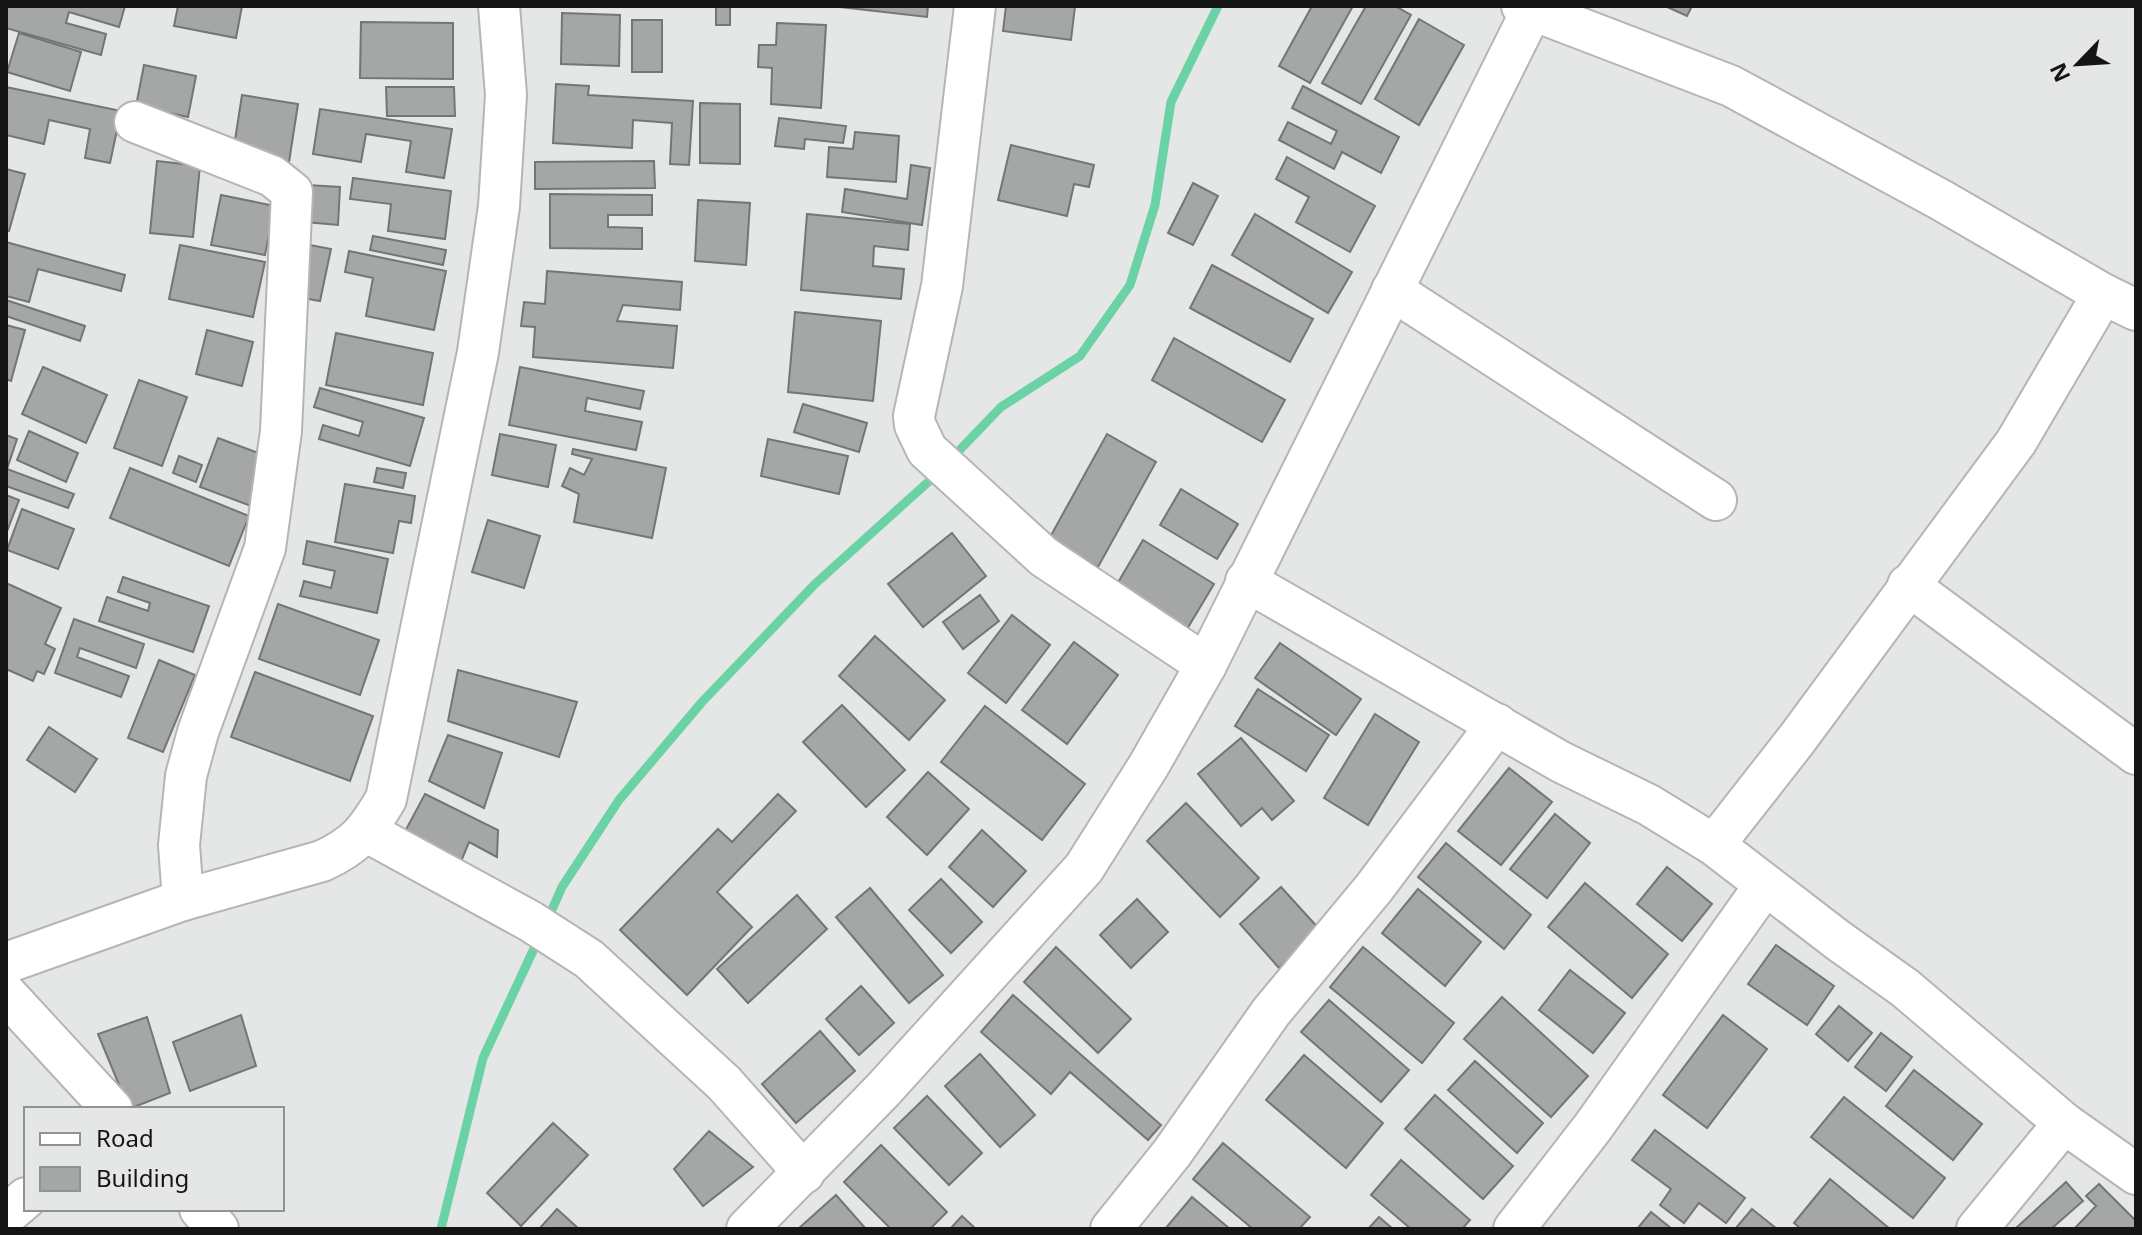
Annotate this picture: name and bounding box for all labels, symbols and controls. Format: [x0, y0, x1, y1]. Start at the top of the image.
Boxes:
north arrow [2038, 24, 2118, 104]
text: N [2042, 58, 2076, 87]
legend [24, 1107, 284, 1211]
text: Road [96, 1121, 154, 1154]
text: Building [96, 1161, 189, 1194]

